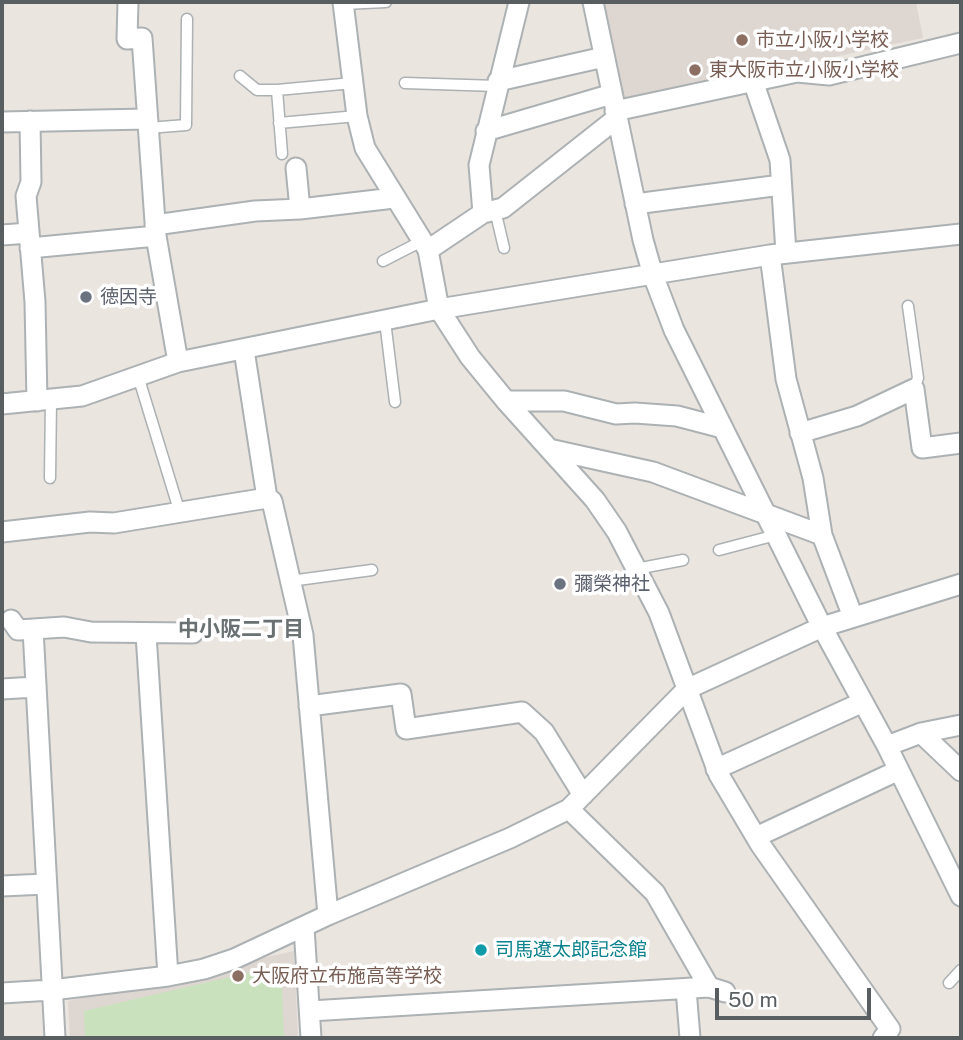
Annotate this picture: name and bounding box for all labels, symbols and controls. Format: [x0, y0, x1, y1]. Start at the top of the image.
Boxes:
place label: 市立小阪小学校 [756, 29, 889, 51]
marker: 市立小阪小学校 [734, 32, 750, 48]
place label: 東大阪市立小阪小学校 [709, 59, 899, 81]
marker: 東大阪市立小阪小学校 [687, 62, 703, 78]
place label: 徳因寺 [100, 286, 157, 308]
marker: 徳因寺 [78, 289, 94, 305]
place label: 彌榮神社 [574, 573, 650, 595]
marker: 彌榮神社 [552, 576, 568, 592]
district label: 中小阪二丁目 [178, 617, 304, 643]
place label: 司馬遼太郎記念館 [495, 939, 647, 961]
marker: 司馬遼太郎記念館 [473, 942, 489, 958]
place label: 大阪府立布施高等学校 [252, 965, 442, 987]
marker: 大阪府立布施高等学校 [230, 968, 246, 984]
scale bar [718, 974, 874, 1018]
text: 50 m [728, 987, 778, 1012]

